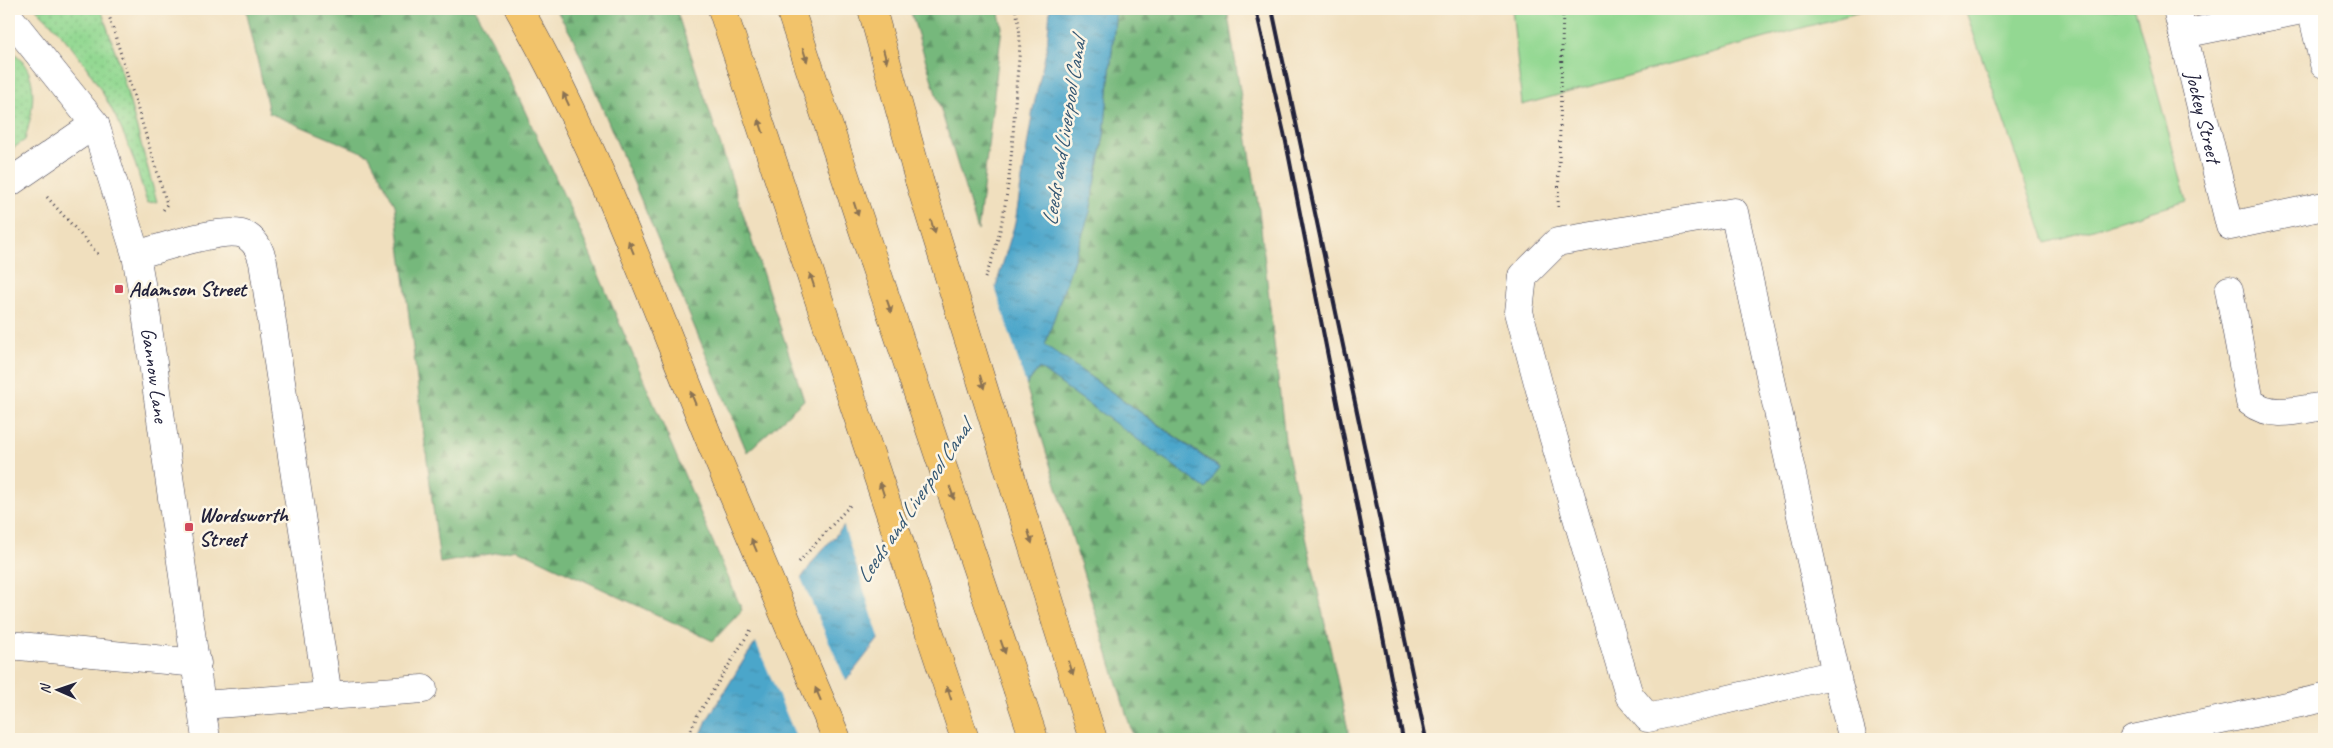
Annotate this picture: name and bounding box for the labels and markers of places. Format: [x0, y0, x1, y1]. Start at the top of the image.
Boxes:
place label: Adamson Street [129, 276, 248, 302]
marker: Adamson Street [113, 283, 125, 295]
place label: Wordsworth Street [199, 502, 289, 552]
marker: Wordsworth Street [183, 521, 195, 533]

